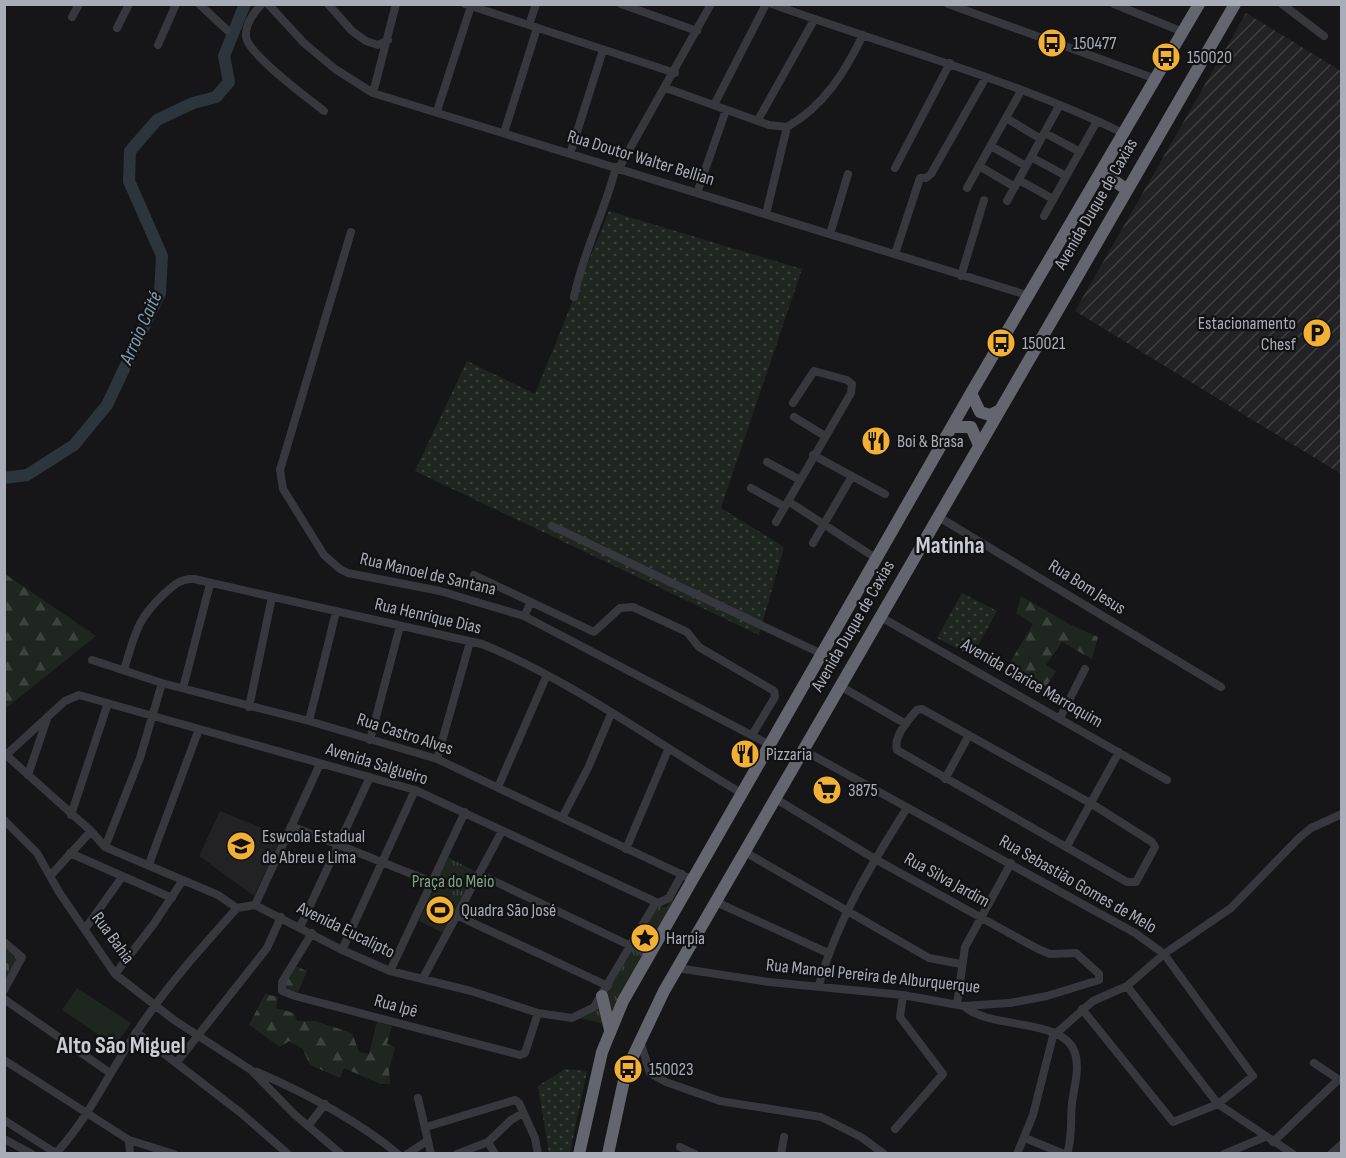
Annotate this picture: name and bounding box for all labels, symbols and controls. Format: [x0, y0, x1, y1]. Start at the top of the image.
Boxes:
bus stop icon: 150477 [1036, 27, 1068, 59]
place label: 150477 [1073, 33, 1117, 54]
bus stop icon: 150020 [1150, 41, 1182, 73]
place label: 150020 [1187, 47, 1232, 68]
street label: Rua Doutor Walter Bellian [565, 126, 717, 190]
street label: Avenida Duque de Caxias [1049, 135, 1142, 274]
water label: Arroio Caité [114, 288, 168, 369]
place label: Estacionamento Chesf [1198, 313, 1297, 355]
parking icon: Estacionamento Chesf [1301, 317, 1333, 349]
bus stop icon: 150021 [985, 327, 1017, 359]
place label: 150021 [1022, 333, 1066, 354]
restaurant icon: Boi & Brasa [860, 425, 892, 457]
place label: Boi & Brasa [897, 431, 964, 452]
district label: Matinha [916, 531, 984, 560]
street label: Rua Manoel de Santana [358, 548, 498, 600]
street label: Rua Bom Jesus [1045, 555, 1129, 619]
street label: Avenida Duque de Caxias [806, 557, 899, 696]
street label: Rua Henrique Dias [373, 594, 483, 638]
street label: Avenida Clarice Marroquim [957, 633, 1106, 732]
street label: Rua Castro Alves [354, 709, 456, 759]
street label: Avenida Salgueiro [323, 738, 431, 789]
restaurant icon: Pizzaria [729, 738, 761, 770]
place label: Pizzaria [766, 744, 812, 765]
supermarket icon: 3875 [811, 774, 843, 806]
place label: 3875 [848, 780, 878, 801]
place label: Eswcola Estadual de Abreu e Lima [262, 826, 365, 868]
school or university icon: Eswcola Estadual de Abreu e Lima [225, 830, 257, 862]
street label: Rua Sebastião Gomes de Melo [995, 830, 1161, 938]
street label: Rua Silva Jardim [901, 848, 993, 912]
park label: Praça do Meio [412, 871, 494, 892]
sports icon: Quadra São José [424, 894, 456, 926]
street label: Avenida Eucalipto [293, 897, 398, 963]
place label: Quadra São José [461, 900, 556, 921]
street label: Rua Bahia [87, 908, 139, 968]
place icon: Harpia [629, 922, 661, 954]
place label: Harpia [666, 928, 705, 949]
street label: Rua Manoel Pereira de Alburquerque [765, 954, 981, 998]
street label: Rua Ipê [372, 990, 420, 1022]
district label: Alto São Miguel [55, 1031, 186, 1060]
bus stop icon: 150023 [612, 1053, 644, 1085]
place label: 150023 [649, 1059, 694, 1080]

